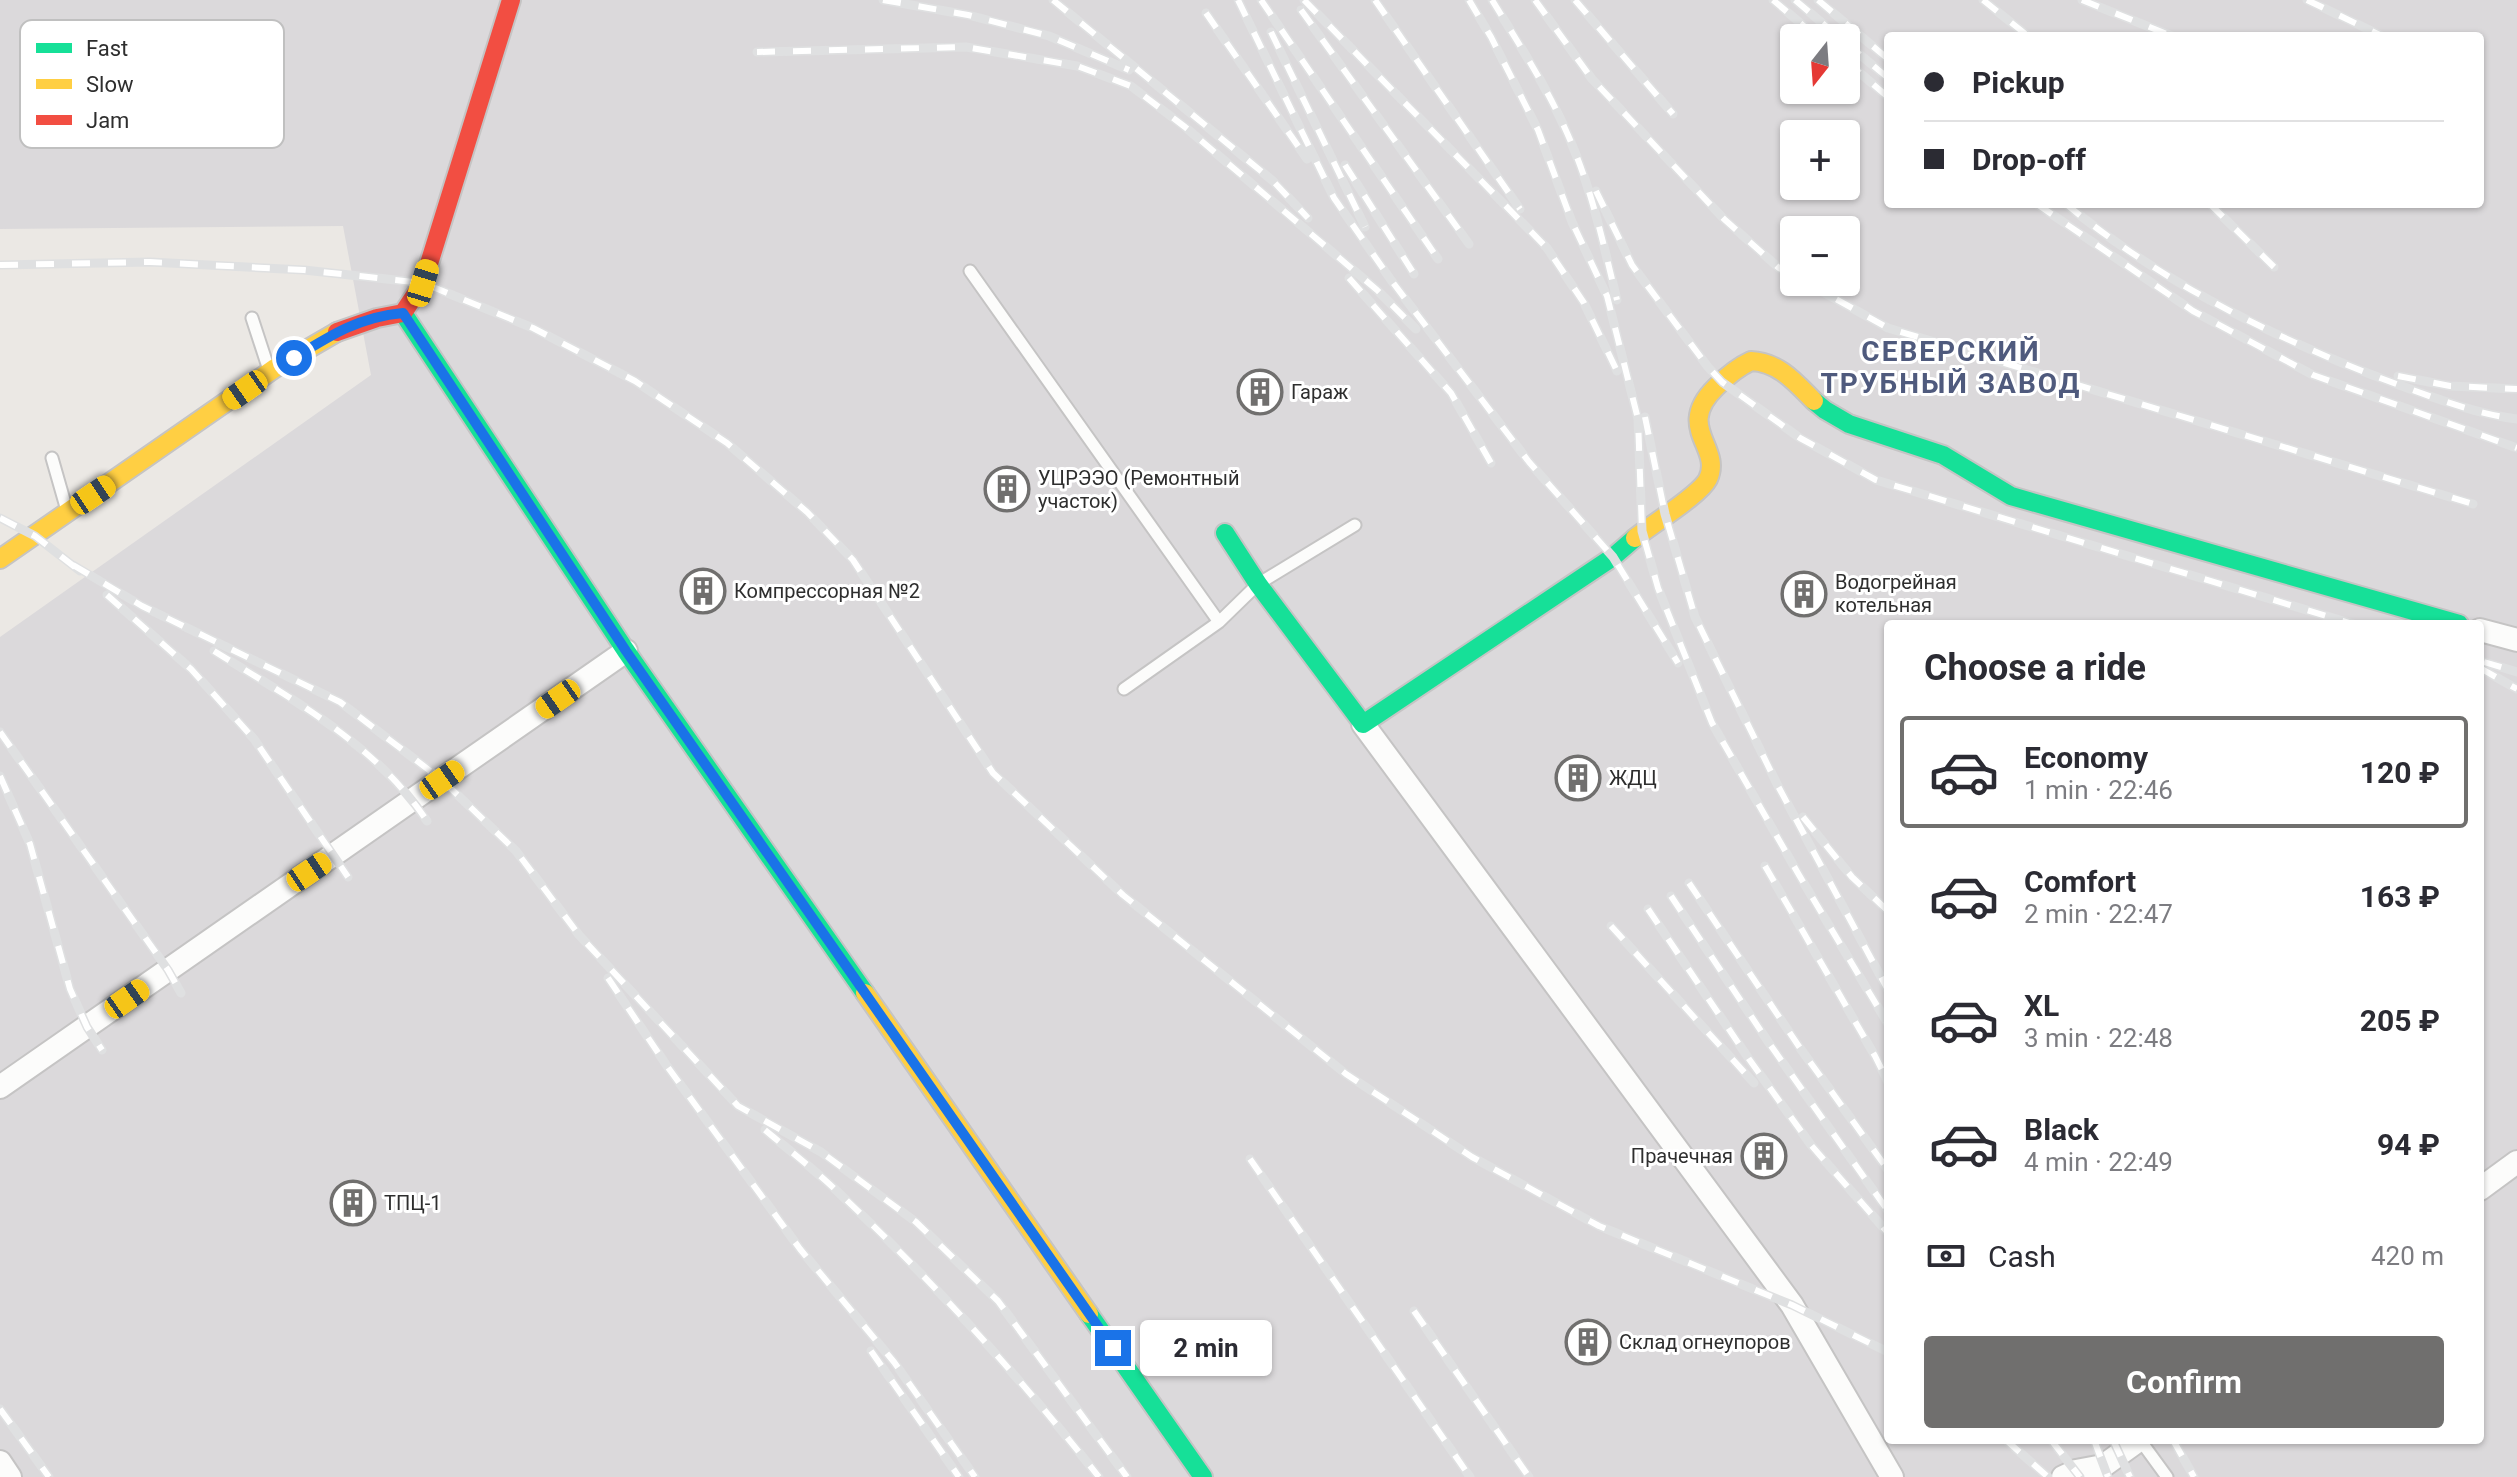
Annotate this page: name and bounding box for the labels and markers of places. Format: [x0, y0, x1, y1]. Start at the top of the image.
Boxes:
building icon: Гараж [1236, 368, 1284, 416]
place label: Гараж [1291, 380, 1349, 404]
building icon: УЦРЭЭО (Ремонтный участок) [983, 465, 1031, 513]
place label: УЦРЭЭО (Ремонтный участок) [1038, 466, 1239, 513]
building icon: Компрессорная №2 [679, 567, 727, 615]
building icon: Водогрейная котельная [1780, 570, 1828, 618]
place label: Водогрейная котельная [1835, 570, 1957, 617]
place label: Компрессорная №2 [734, 579, 920, 603]
building icon: ЖДЦ [1554, 754, 1602, 802]
place label: ЖДЦ [1609, 766, 1657, 790]
building icon: Прачечная [1740, 1132, 1788, 1180]
place label: Прачечная [1631, 1144, 1733, 1168]
building icon: ТПЦ-1 [329, 1179, 377, 1227]
place label: ТПЦ-1 [384, 1191, 442, 1215]
building icon: Склад огнеупоров [1564, 1318, 1612, 1366]
place label: Склад огнеупоров [1619, 1330, 1791, 1354]

